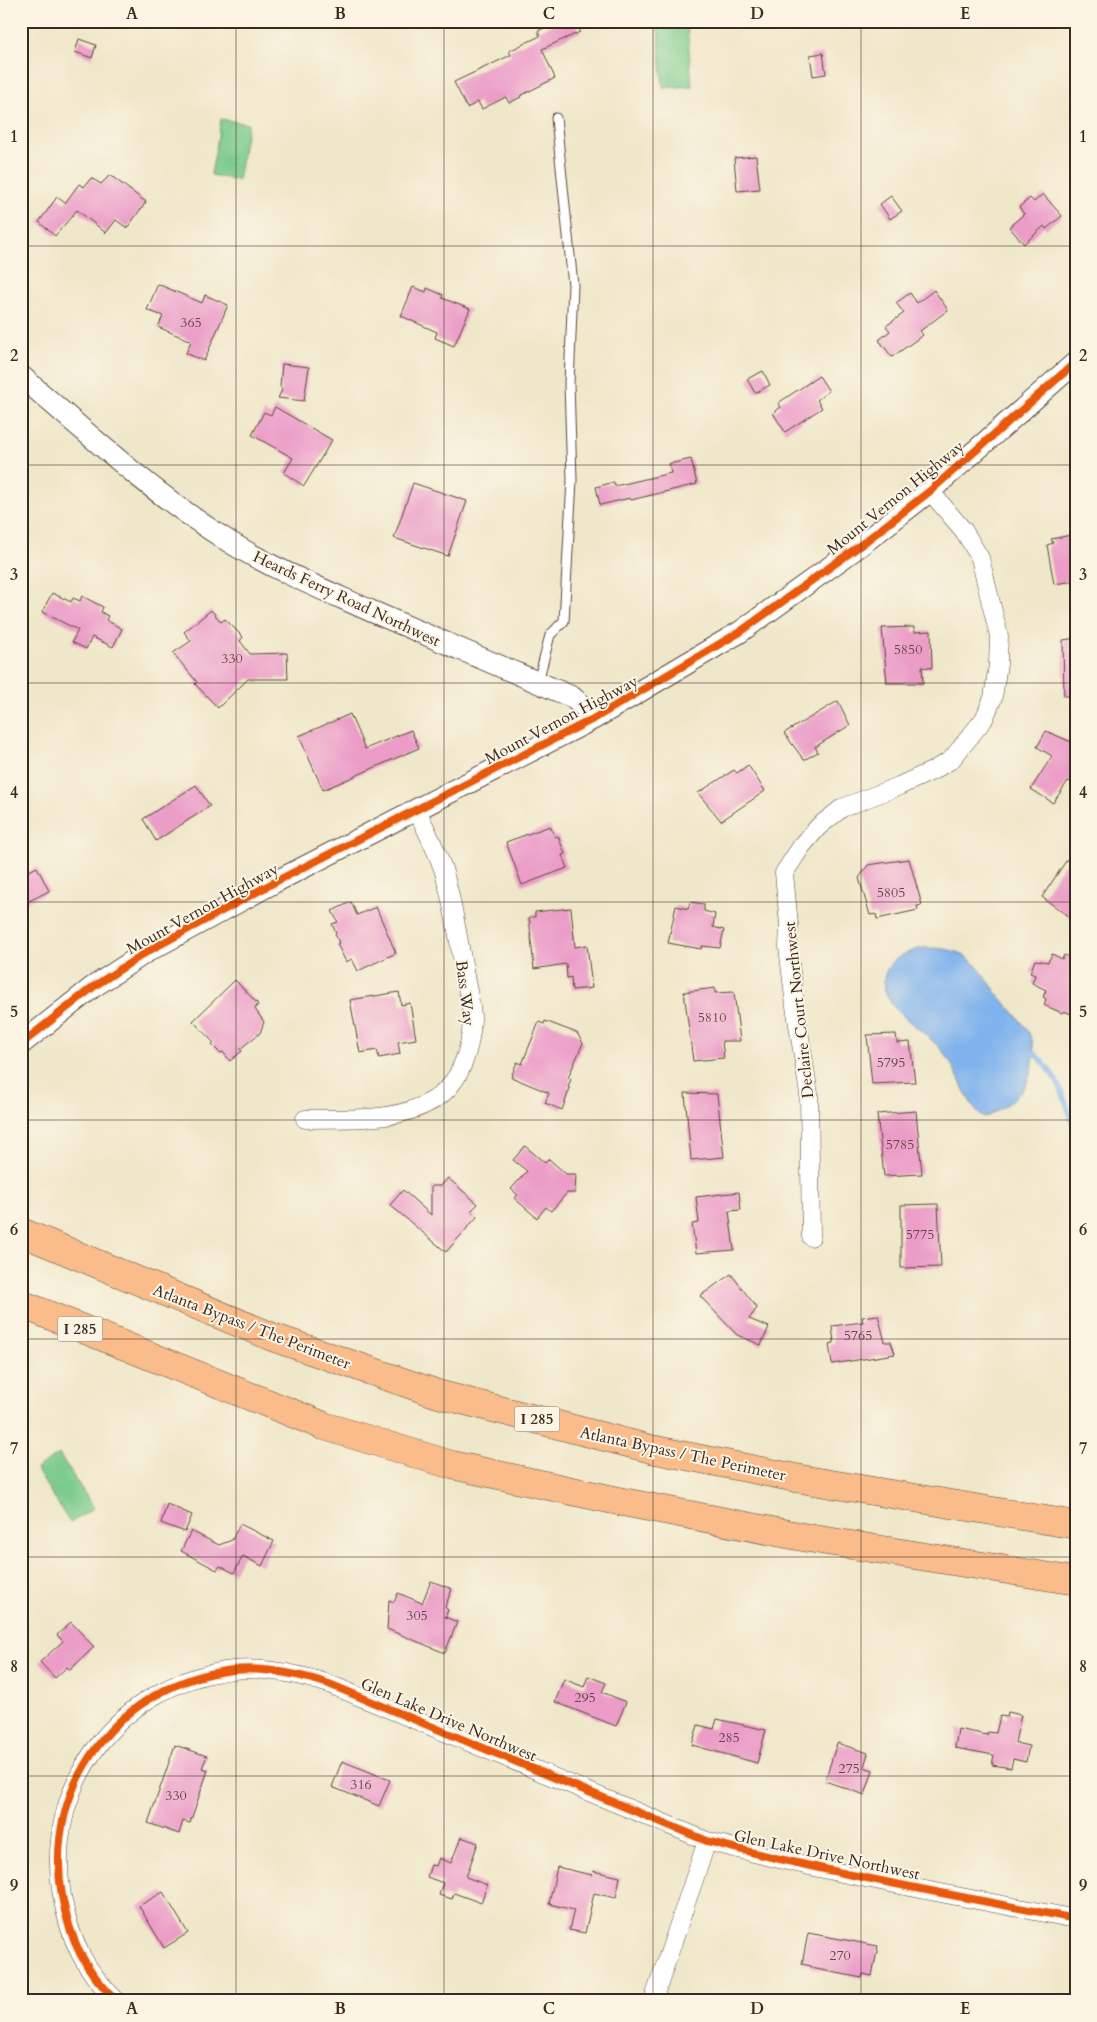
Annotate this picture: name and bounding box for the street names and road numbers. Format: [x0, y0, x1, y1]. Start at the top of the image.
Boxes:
street label: Mount Vernon Highway [822, 435, 969, 560]
street label: Heards Ferry Road Northwest [249, 546, 444, 652]
street label: Mount Vernon Highway [481, 670, 642, 770]
street label: Mount Vernon Highway [122, 858, 283, 960]
street label: Declaire Court Northwest [779, 920, 819, 1099]
street label: Bass Way [450, 959, 480, 1028]
street label: Atlanta Bypass / The Perimeter [150, 1279, 354, 1375]
road number: I 285 [58, 1316, 102, 1342]
road number: I 285 [514, 1406, 560, 1432]
street label: Atlanta Bypass / The Perimeter [578, 1421, 788, 1487]
street label: Glen Lake Drive Northwest [357, 1673, 540, 1767]
street label: Glen Lake Drive Northwest [732, 1825, 922, 1885]

